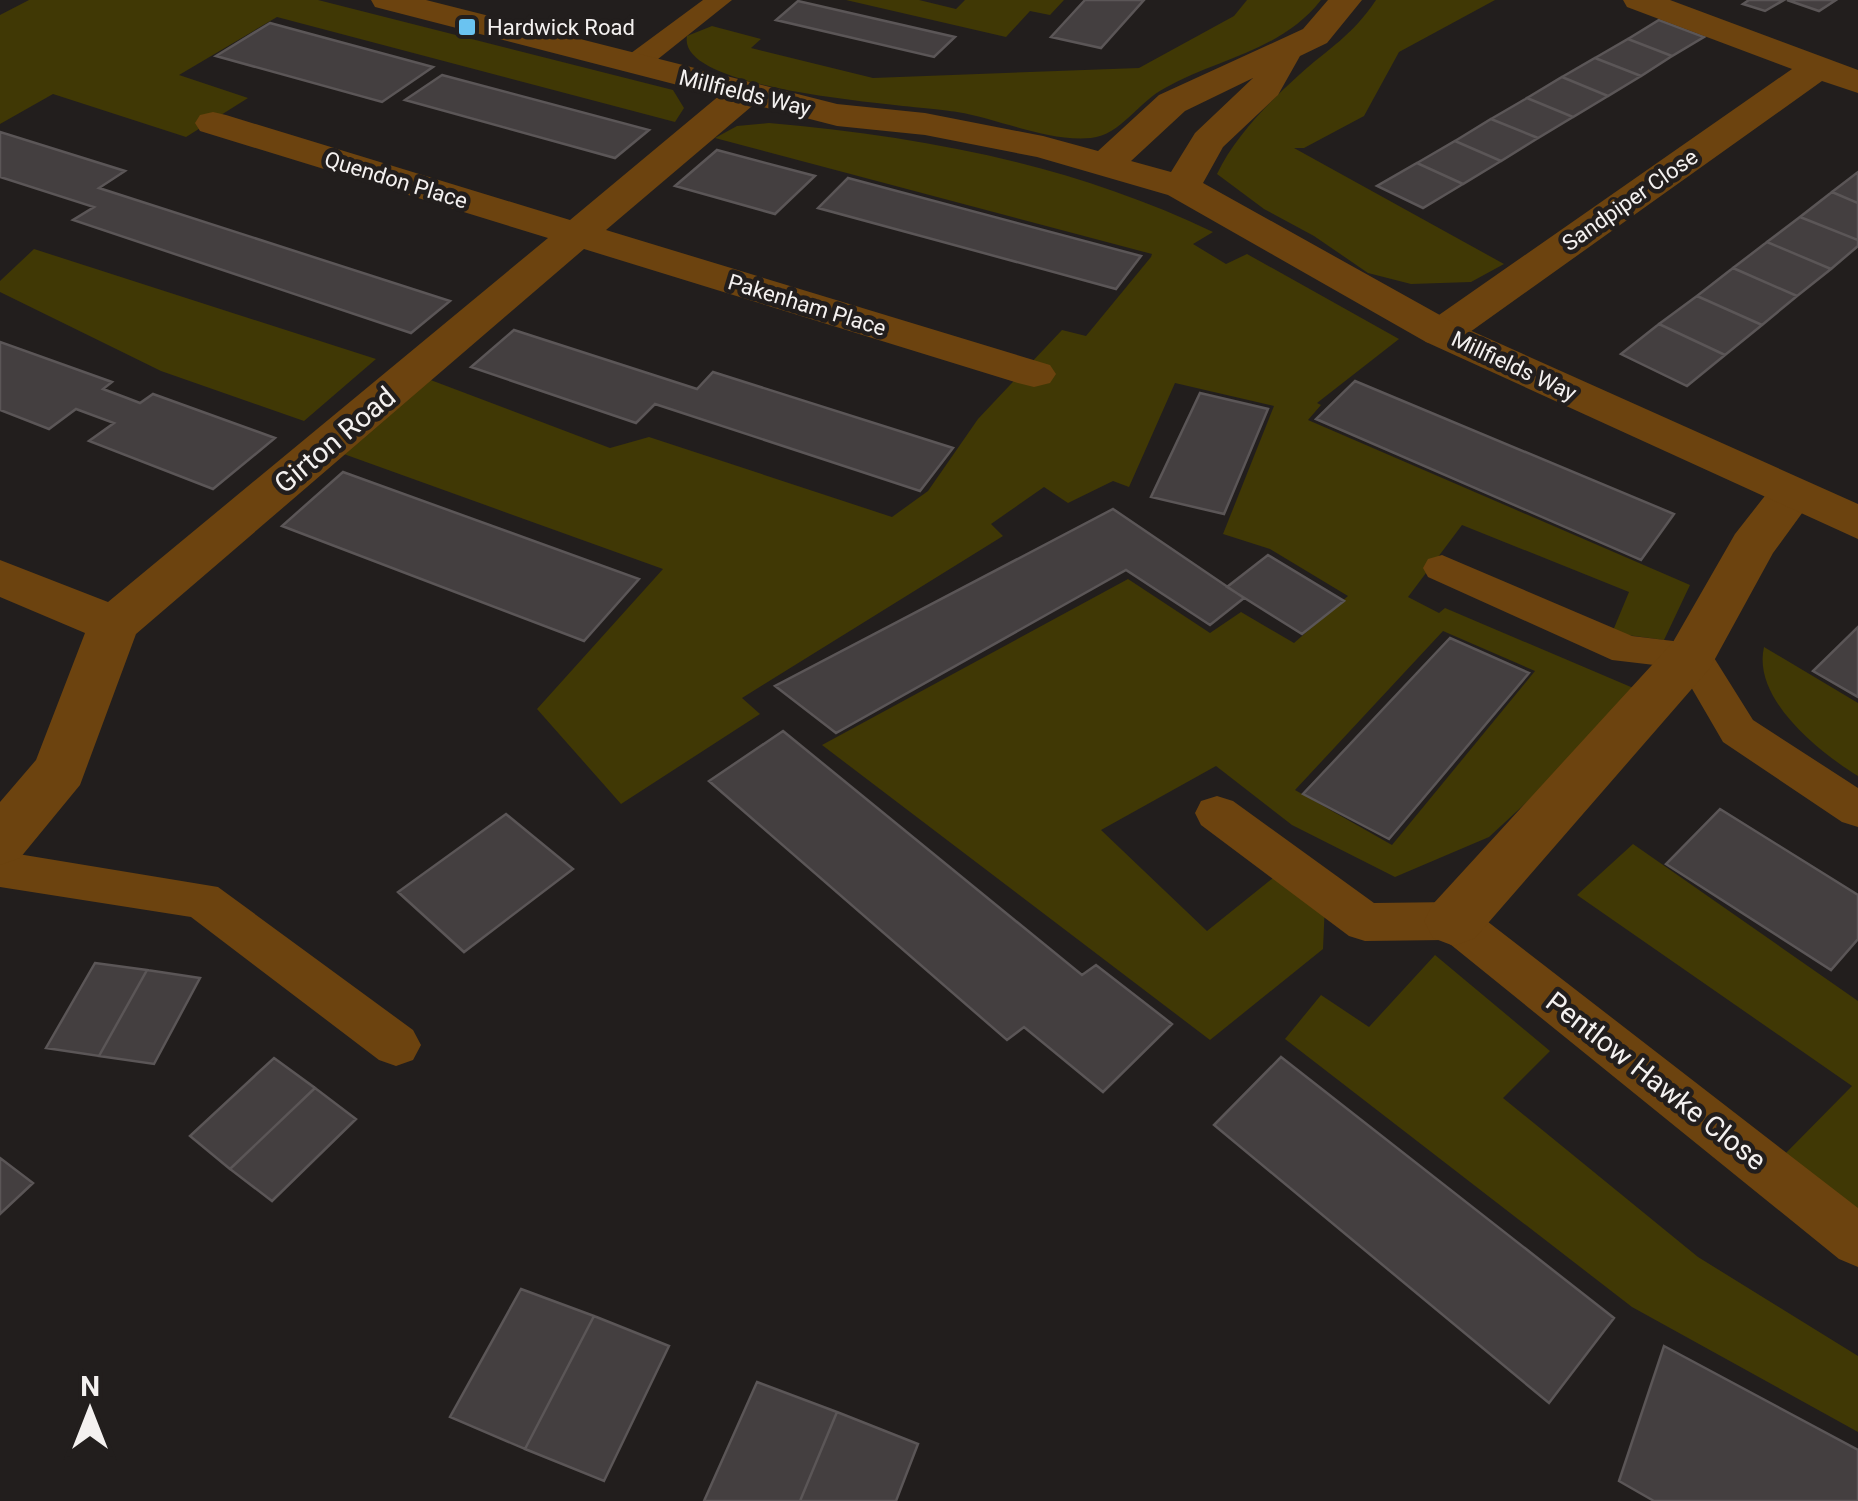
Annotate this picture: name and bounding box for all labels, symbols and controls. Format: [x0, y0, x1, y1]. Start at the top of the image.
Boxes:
place label: Hardwick Road [487, 15, 635, 40]
marker: Hardwick Road [456, 16, 478, 38]
street label: Millfields Way [676, 65, 814, 122]
street label: Sandpiper Close [1558, 144, 1702, 256]
street label: Quendon Place [322, 146, 470, 214]
street label: Pakenham Place [725, 269, 889, 341]
street label: Millfields Way [1448, 326, 1581, 406]
street label: Girton Road [268, 380, 402, 500]
street label: Pentlow Hawke Close [1539, 985, 1773, 1177]
north arrow [40, 1361, 140, 1461]
text: N [80, 1370, 100, 1403]

